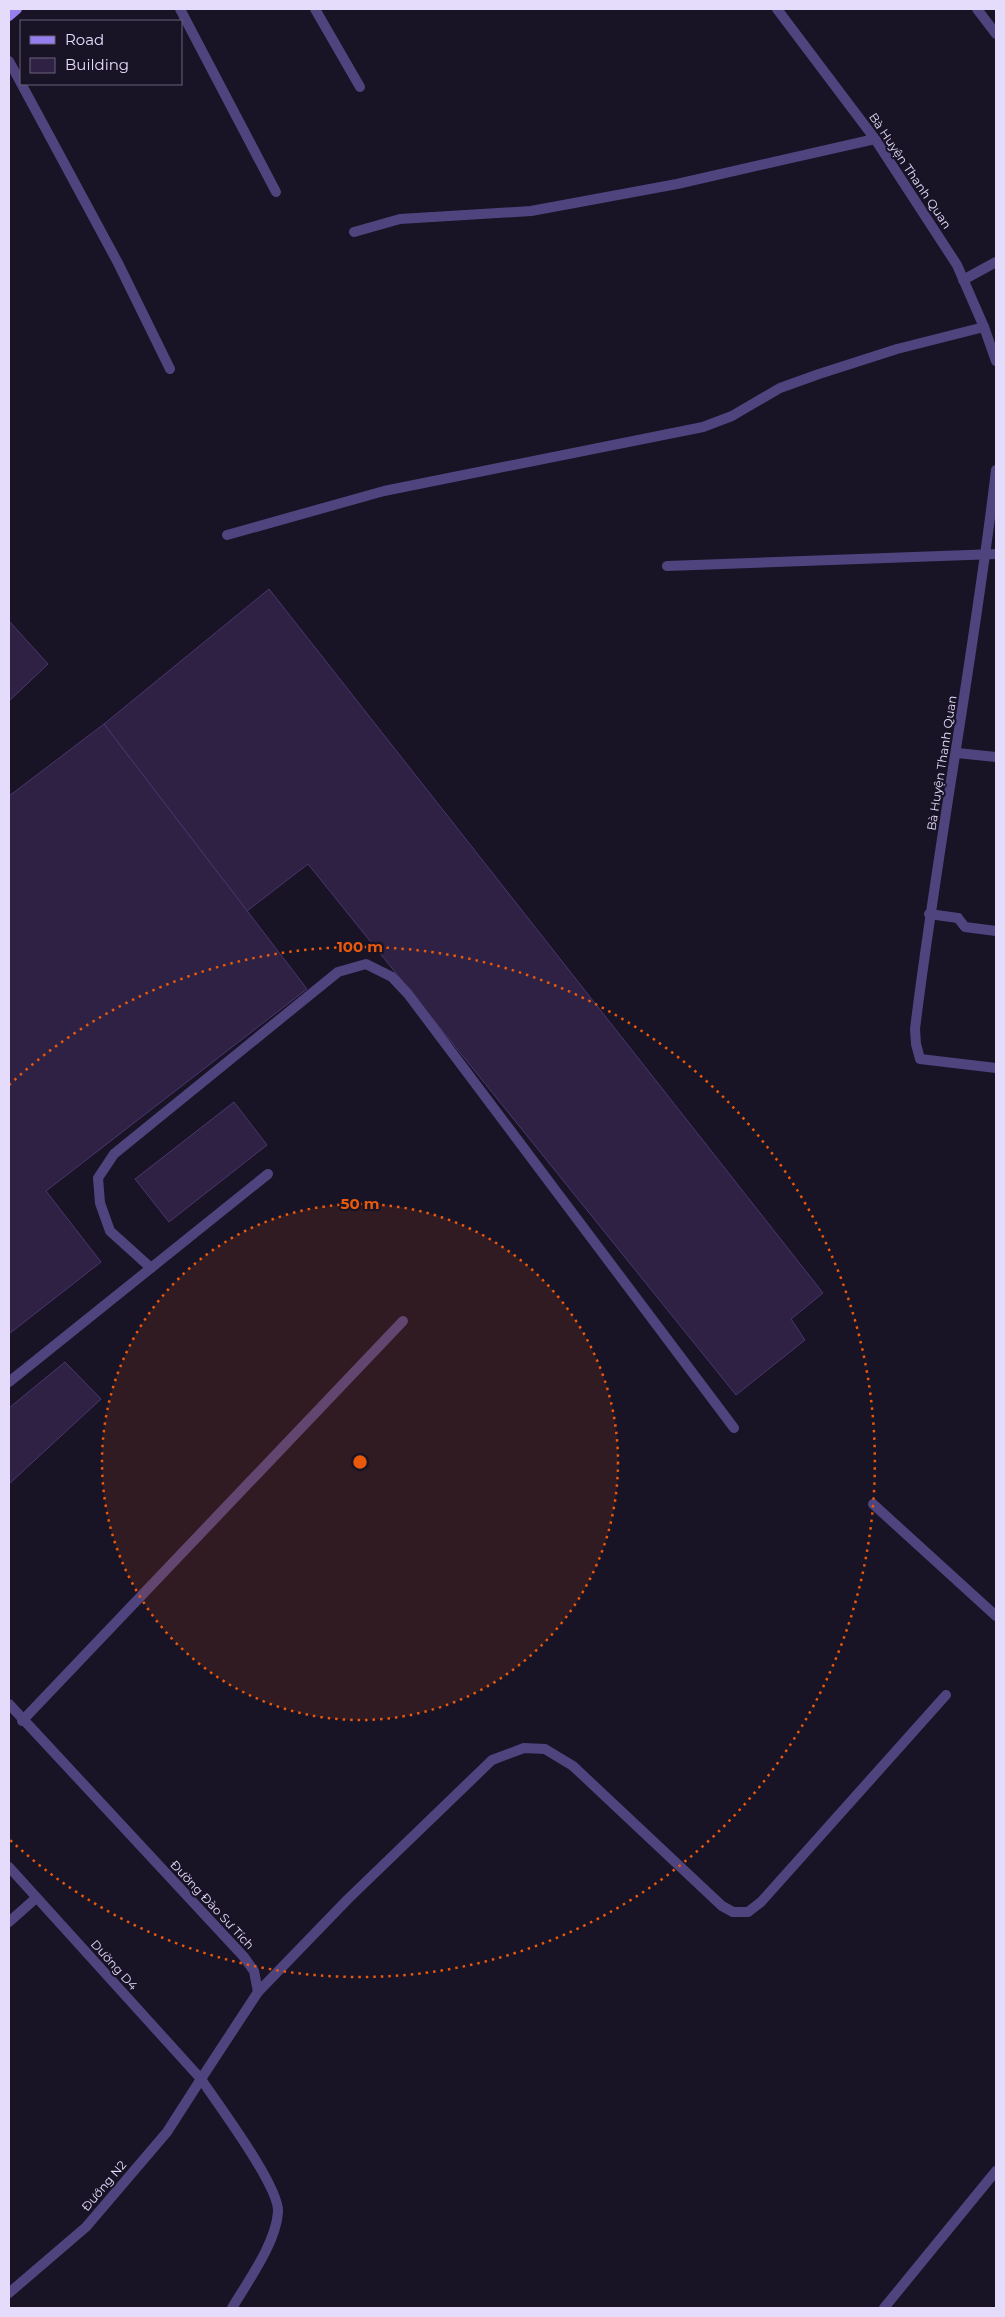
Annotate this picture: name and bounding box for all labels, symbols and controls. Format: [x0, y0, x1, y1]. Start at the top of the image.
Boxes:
legend [20, 20, 182, 85]
text: Road [65, 30, 104, 49]
text: Building [65, 55, 129, 74]
street label: Bà Huyện Thanh Quan [866, 110, 955, 232]
street label: Bà Huyện Thanh Quan [923, 694, 960, 832]
text: 100 m [337, 937, 383, 956]
text: 50 m [340, 1194, 380, 1213]
centre of rings [351, 1453, 369, 1471]
street label: Đường Đào Sư Tích [167, 1857, 257, 1952]
street label: Dường D4 [88, 1936, 141, 1993]
street label: Đướng N2 [78, 2157, 129, 2214]

